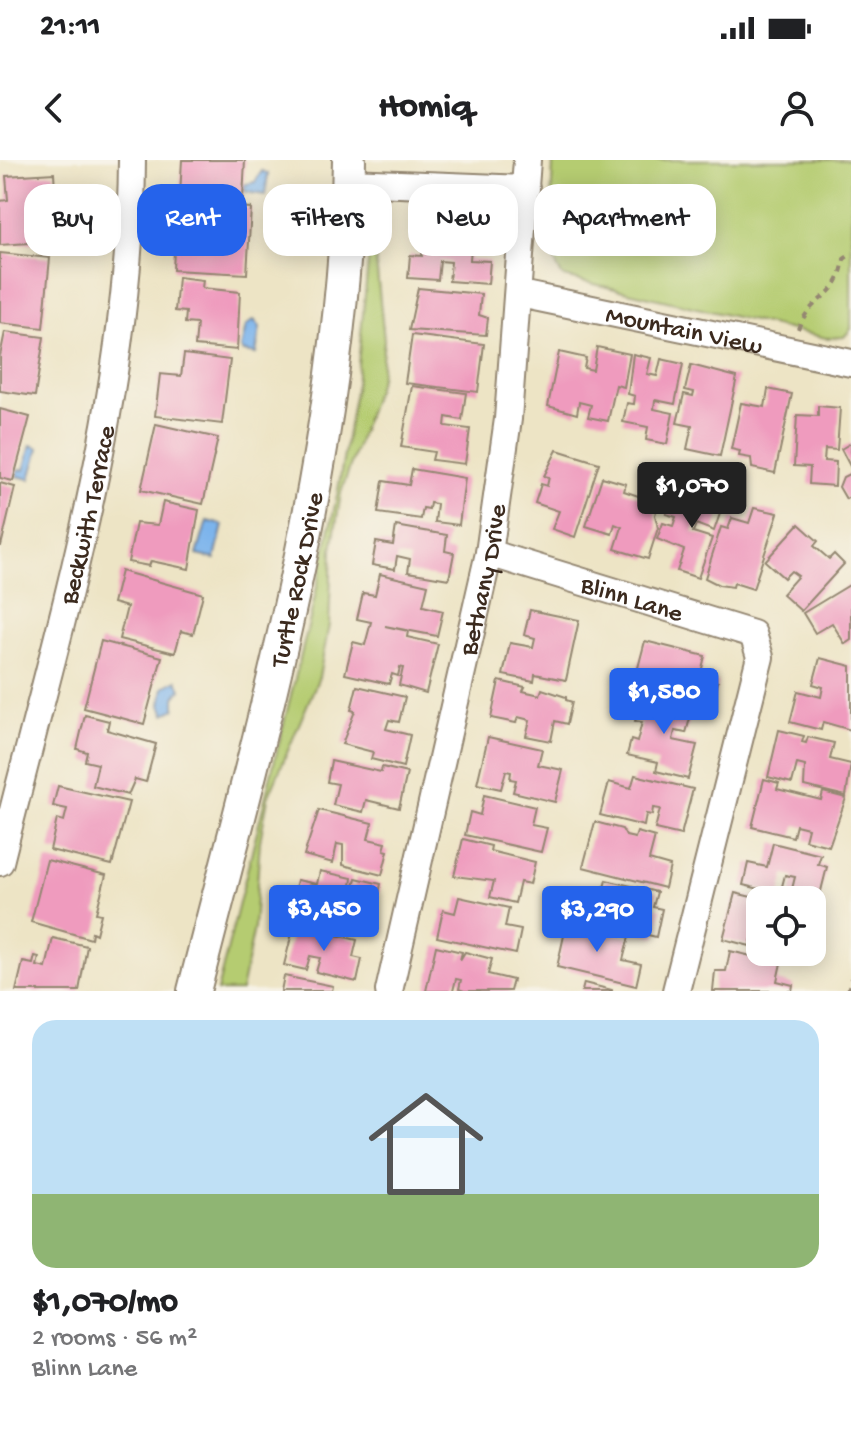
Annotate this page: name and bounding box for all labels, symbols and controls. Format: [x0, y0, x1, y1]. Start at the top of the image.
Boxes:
text: 21:11 [40, 11, 100, 46]
icon: back [32, 86, 76, 130]
icon: person [775, 86, 819, 130]
text: Homiq [378, 87, 473, 130]
chip: Buy [24, 184, 121, 256]
chip: Rent [137, 184, 247, 256]
chip: Filters [263, 184, 392, 256]
chip: New [408, 184, 518, 256]
chip: Apartment [534, 184, 716, 256]
street label: Mountain View [603, 301, 765, 364]
street label: Beckwith Terrace [55, 423, 125, 609]
pin: $1,070 [627, 462, 757, 530]
text: $1,070 [655, 472, 729, 503]
street label: Turtle Rock Drive [265, 490, 333, 673]
street label: Bethany Drive [455, 502, 516, 660]
street label: Blinn Lane [575, 571, 687, 632]
pin: $1,580 [599, 668, 729, 736]
text: $1,580 [627, 678, 701, 709]
pin: $3,450 [259, 885, 389, 953]
pin: $3,290 [532, 886, 662, 954]
map controls [746, 886, 826, 966]
button: locate [746, 886, 826, 966]
text: $3,450 [287, 895, 361, 926]
text: $3,290 [560, 896, 634, 927]
icon: home [354, 1072, 498, 1216]
text: $1,070/mo [32, 1284, 178, 1324]
text: 2 rooms · 56 m² [32, 1324, 197, 1355]
text: Blinn Lane [32, 1355, 137, 1386]

